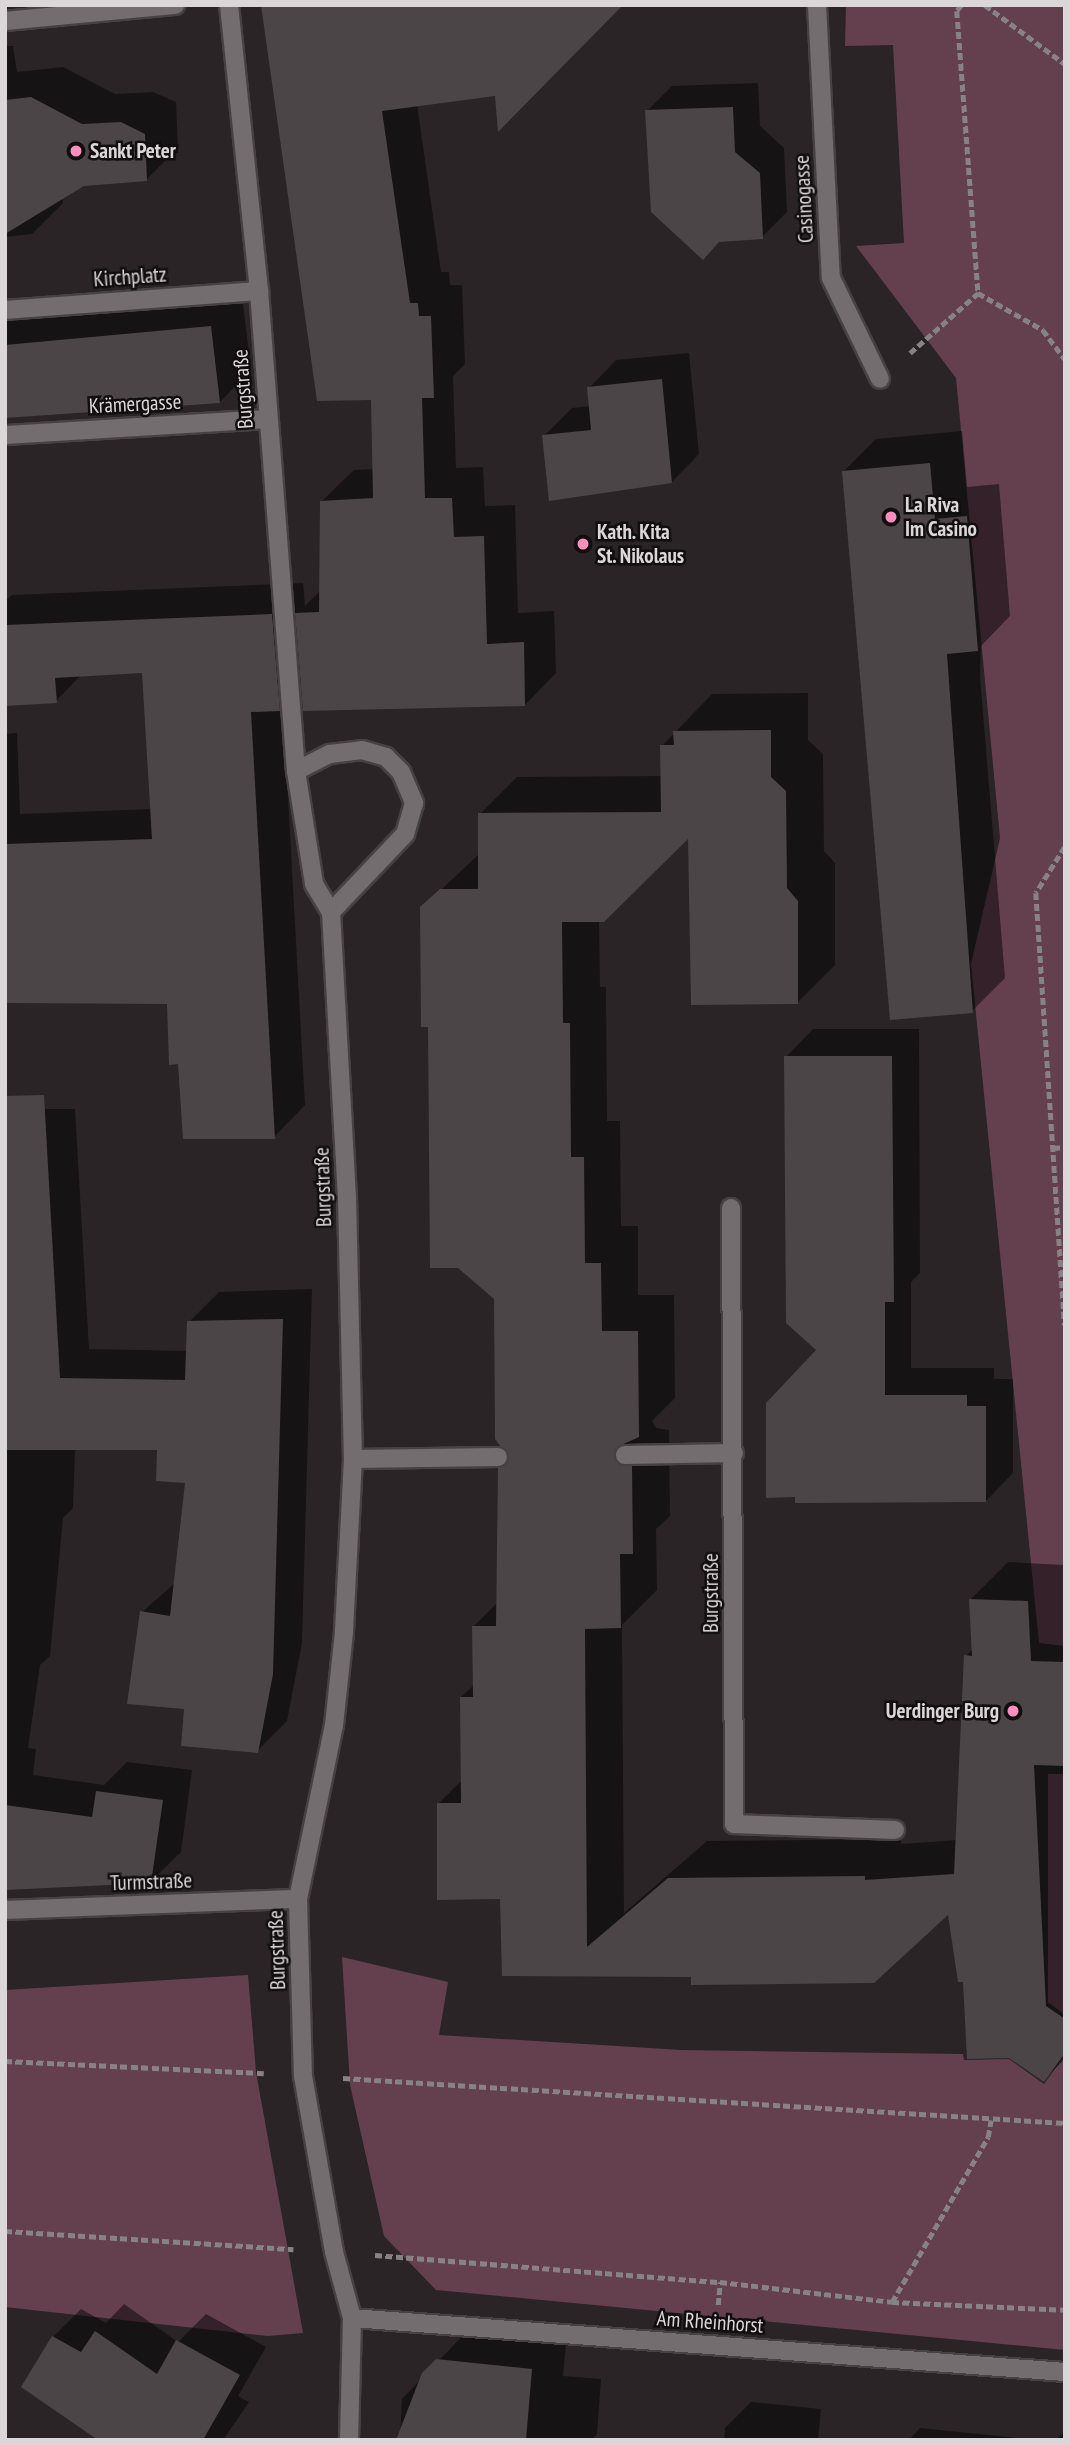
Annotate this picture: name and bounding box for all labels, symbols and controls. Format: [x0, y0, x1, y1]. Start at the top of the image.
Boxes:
place label: Sankt Peter [90, 138, 176, 164]
marker: Sankt Peter [68, 143, 84, 159]
street label: Casinogasse [789, 154, 819, 244]
street label: Kirchplatz [93, 262, 167, 292]
street label: Burgstraße [228, 348, 258, 430]
street label: Krämergasse [88, 389, 182, 419]
place label: La Riva Im Casino [905, 492, 977, 542]
marker: La Riva Im Casino [883, 509, 899, 525]
place label: Kath. Kita St. Nikolaus [597, 519, 685, 569]
marker: Kath. Kita St. Nikolaus [575, 536, 591, 552]
street label: Burgstraße [309, 1147, 337, 1227]
street label: Burgstraße [698, 1553, 724, 1633]
place label: Uerdinger Burg [886, 1698, 999, 1724]
marker: Uerdinger Burg [1005, 1703, 1021, 1719]
street label: Turmstraße [110, 1868, 192, 1896]
street label: Burgstraße [263, 1910, 291, 1990]
street label: Am Rheinhorst [656, 2306, 764, 2338]

